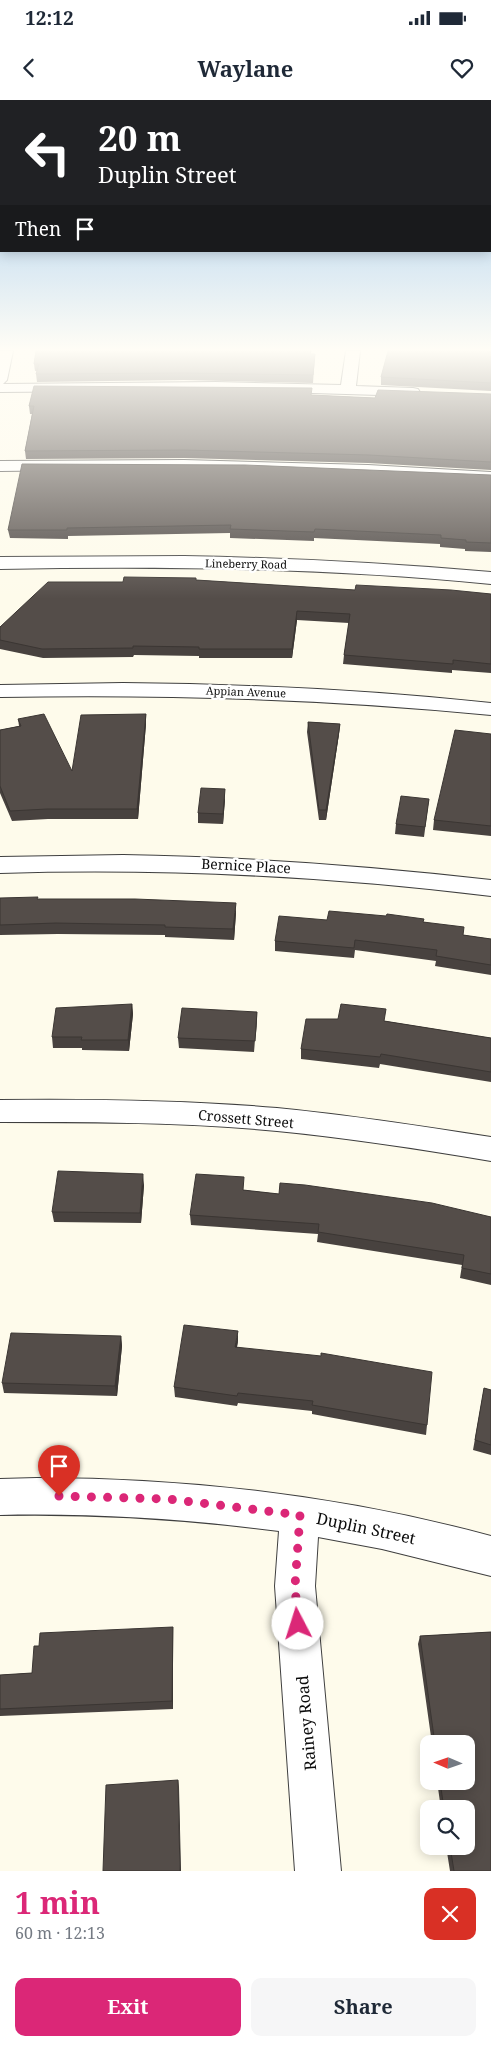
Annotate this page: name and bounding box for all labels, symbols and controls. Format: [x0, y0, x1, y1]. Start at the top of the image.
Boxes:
text: 12:12 [25, 5, 74, 31]
text: Waylane [198, 53, 293, 83]
icon: back [15, 54, 43, 82]
icon: heart [448, 54, 476, 82]
text: 20 m [98, 114, 181, 161]
icon: left [15, 120, 80, 185]
text: Duplin Street [98, 159, 237, 189]
icon: arrive [71, 215, 99, 243]
text: Then [15, 216, 61, 242]
street label: Lineberry Road [205, 555, 287, 572]
street label: Appian Avenue [206, 683, 286, 700]
street label: Bernice Place [201, 854, 291, 877]
street label: Crossett Street [197, 1105, 295, 1132]
pin [38, 1445, 80, 1496]
icon: arrive [45, 1452, 73, 1480]
street label: Duplin Street [314, 1507, 418, 1549]
position arrow [271, 1597, 323, 1649]
street label: Rainey Road [291, 1674, 321, 1771]
north arrow [420, 1735, 475, 1790]
map controls [420, 1735, 475, 1855]
button: search [420, 1800, 475, 1855]
text: 1 min [15, 1882, 100, 1923]
button: close [424, 1888, 476, 1940]
text: 60 m · 12:13 [15, 1922, 105, 1944]
button: Exit [15, 1978, 241, 2036]
button: Share [251, 1978, 476, 2036]

